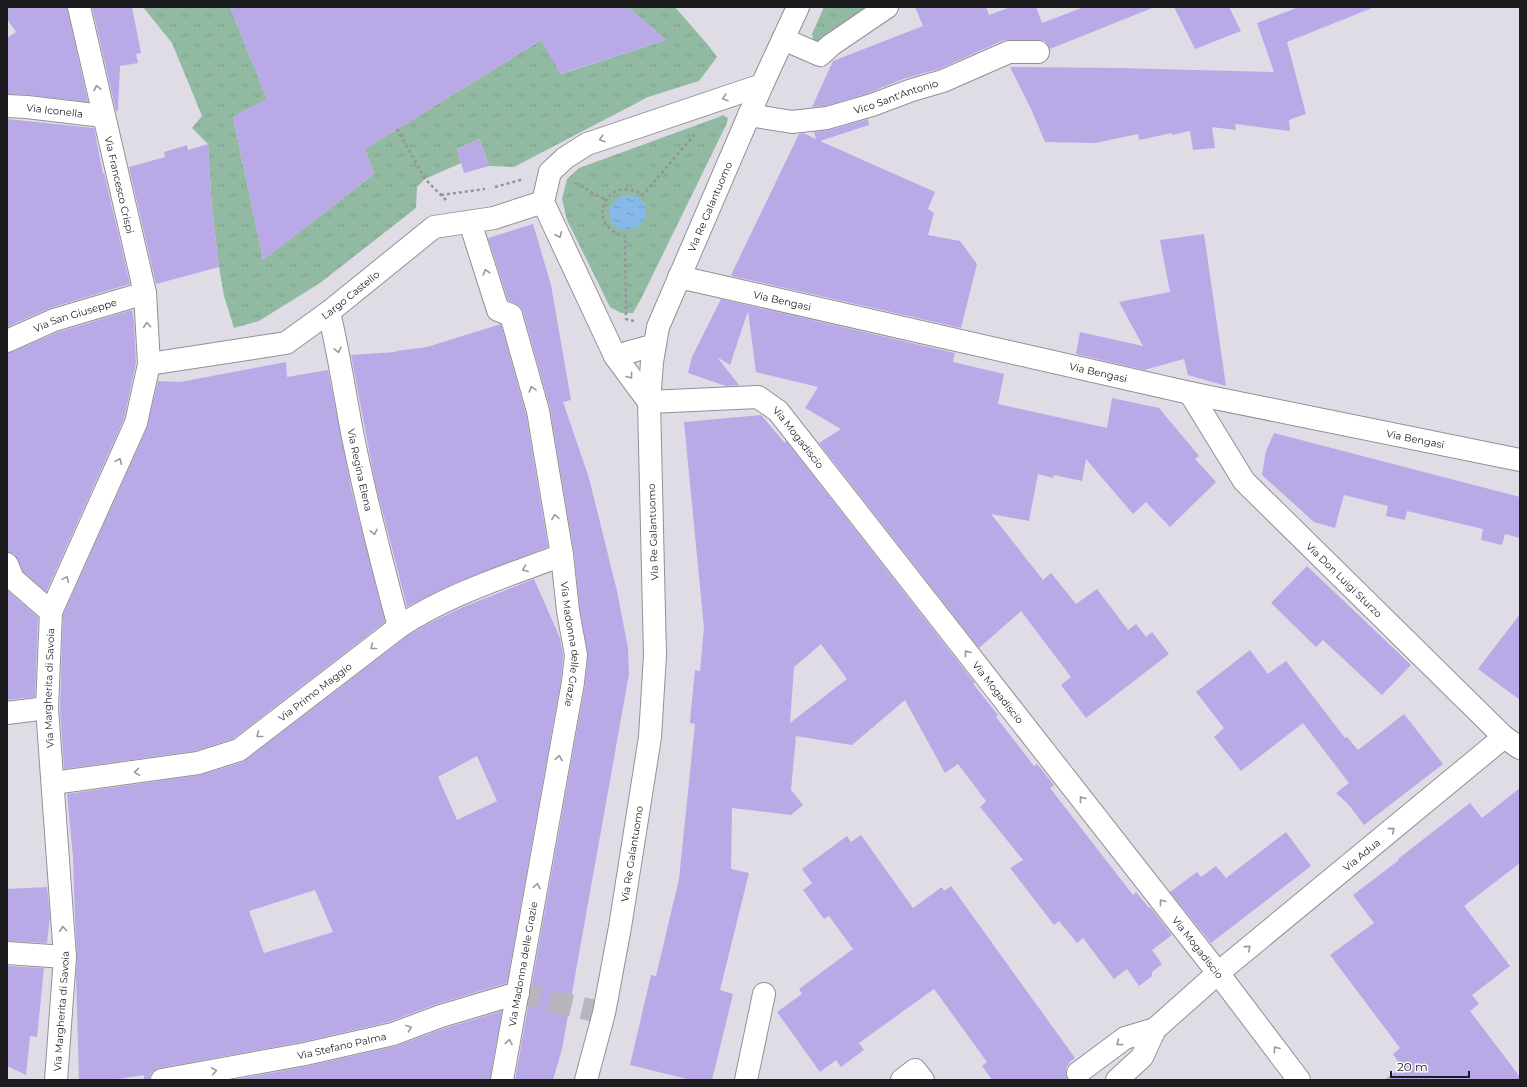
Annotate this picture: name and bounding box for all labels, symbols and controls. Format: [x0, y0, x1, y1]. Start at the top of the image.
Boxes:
street label: Vico Sant'Antonio [852, 76, 940, 116]
one-way arrow [93, 85, 101, 91]
one-way arrow [722, 93, 729, 101]
street label: Via Iconella [26, 100, 84, 120]
one-way arrow [598, 134, 605, 143]
street label: Via Francesco Crispi [101, 135, 137, 235]
street label: Via Re Galantuomo [685, 160, 735, 254]
one-way arrow [554, 232, 562, 239]
street label: Largo Castello [319, 267, 382, 322]
one-way arrow [482, 268, 491, 275]
street label: Via Bengasi [752, 288, 812, 313]
street label: Via San Giuseppe [31, 295, 118, 335]
one-way arrow [142, 322, 151, 328]
one-way arrow [333, 347, 341, 353]
street label: Via Bengasi [1068, 359, 1128, 385]
one-way arrow [625, 371, 632, 378]
one-way arrow [528, 386, 536, 392]
street label: Via Mogadiscio [771, 403, 827, 471]
street label: Via Bengasi [1385, 427, 1445, 451]
street label: Via Regina Elena [345, 428, 376, 513]
one-way arrow [114, 457, 122, 465]
street label: Via Re Galantuomo [645, 483, 661, 581]
one-way arrow [551, 514, 560, 520]
one-way arrow [370, 529, 378, 535]
street label: Via Don Luigi Sturzo [1303, 539, 1385, 620]
one-way arrow [522, 564, 529, 572]
one-way arrow [61, 576, 69, 584]
street label: Via Madonna delle Grazie [558, 581, 583, 708]
street label: Via Margherita di Savoia [40, 628, 57, 748]
one-way arrow [371, 642, 378, 649]
one-way arrow [965, 650, 972, 657]
street label: Via Mogadiscio [970, 658, 1027, 726]
street label: Via Primo Maggio [275, 659, 354, 724]
one-way arrow [257, 730, 264, 737]
one-way arrow [554, 755, 563, 761]
one-way arrow [134, 767, 140, 776]
one-way arrow [1080, 797, 1087, 804]
street label: Via Re Galantuomo [618, 805, 646, 903]
one-way arrow [1387, 827, 1394, 834]
street label: Via Adua [1340, 836, 1383, 874]
one-way arrow [532, 883, 540, 889]
one-way arrow [1160, 899, 1167, 906]
street label: Via Madonna delle Grazie [506, 901, 540, 1027]
street label: Via Mogadiscio [1170, 914, 1226, 981]
one-way arrow [59, 926, 68, 932]
one-way arrow [1244, 946, 1251, 953]
street label: Via Margherita di Savoia [50, 951, 71, 1072]
one-way arrow [406, 1024, 413, 1032]
street label: Via Stefano Palma [296, 1029, 388, 1062]
one-way arrow [1116, 1038, 1123, 1045]
one-way arrow [504, 1039, 513, 1045]
one-way arrow [1273, 1046, 1280, 1053]
scale bar [1391, 1053, 1469, 1079]
text: 20 m [1397, 1059, 1428, 1074]
one-way arrow [211, 1067, 217, 1075]

